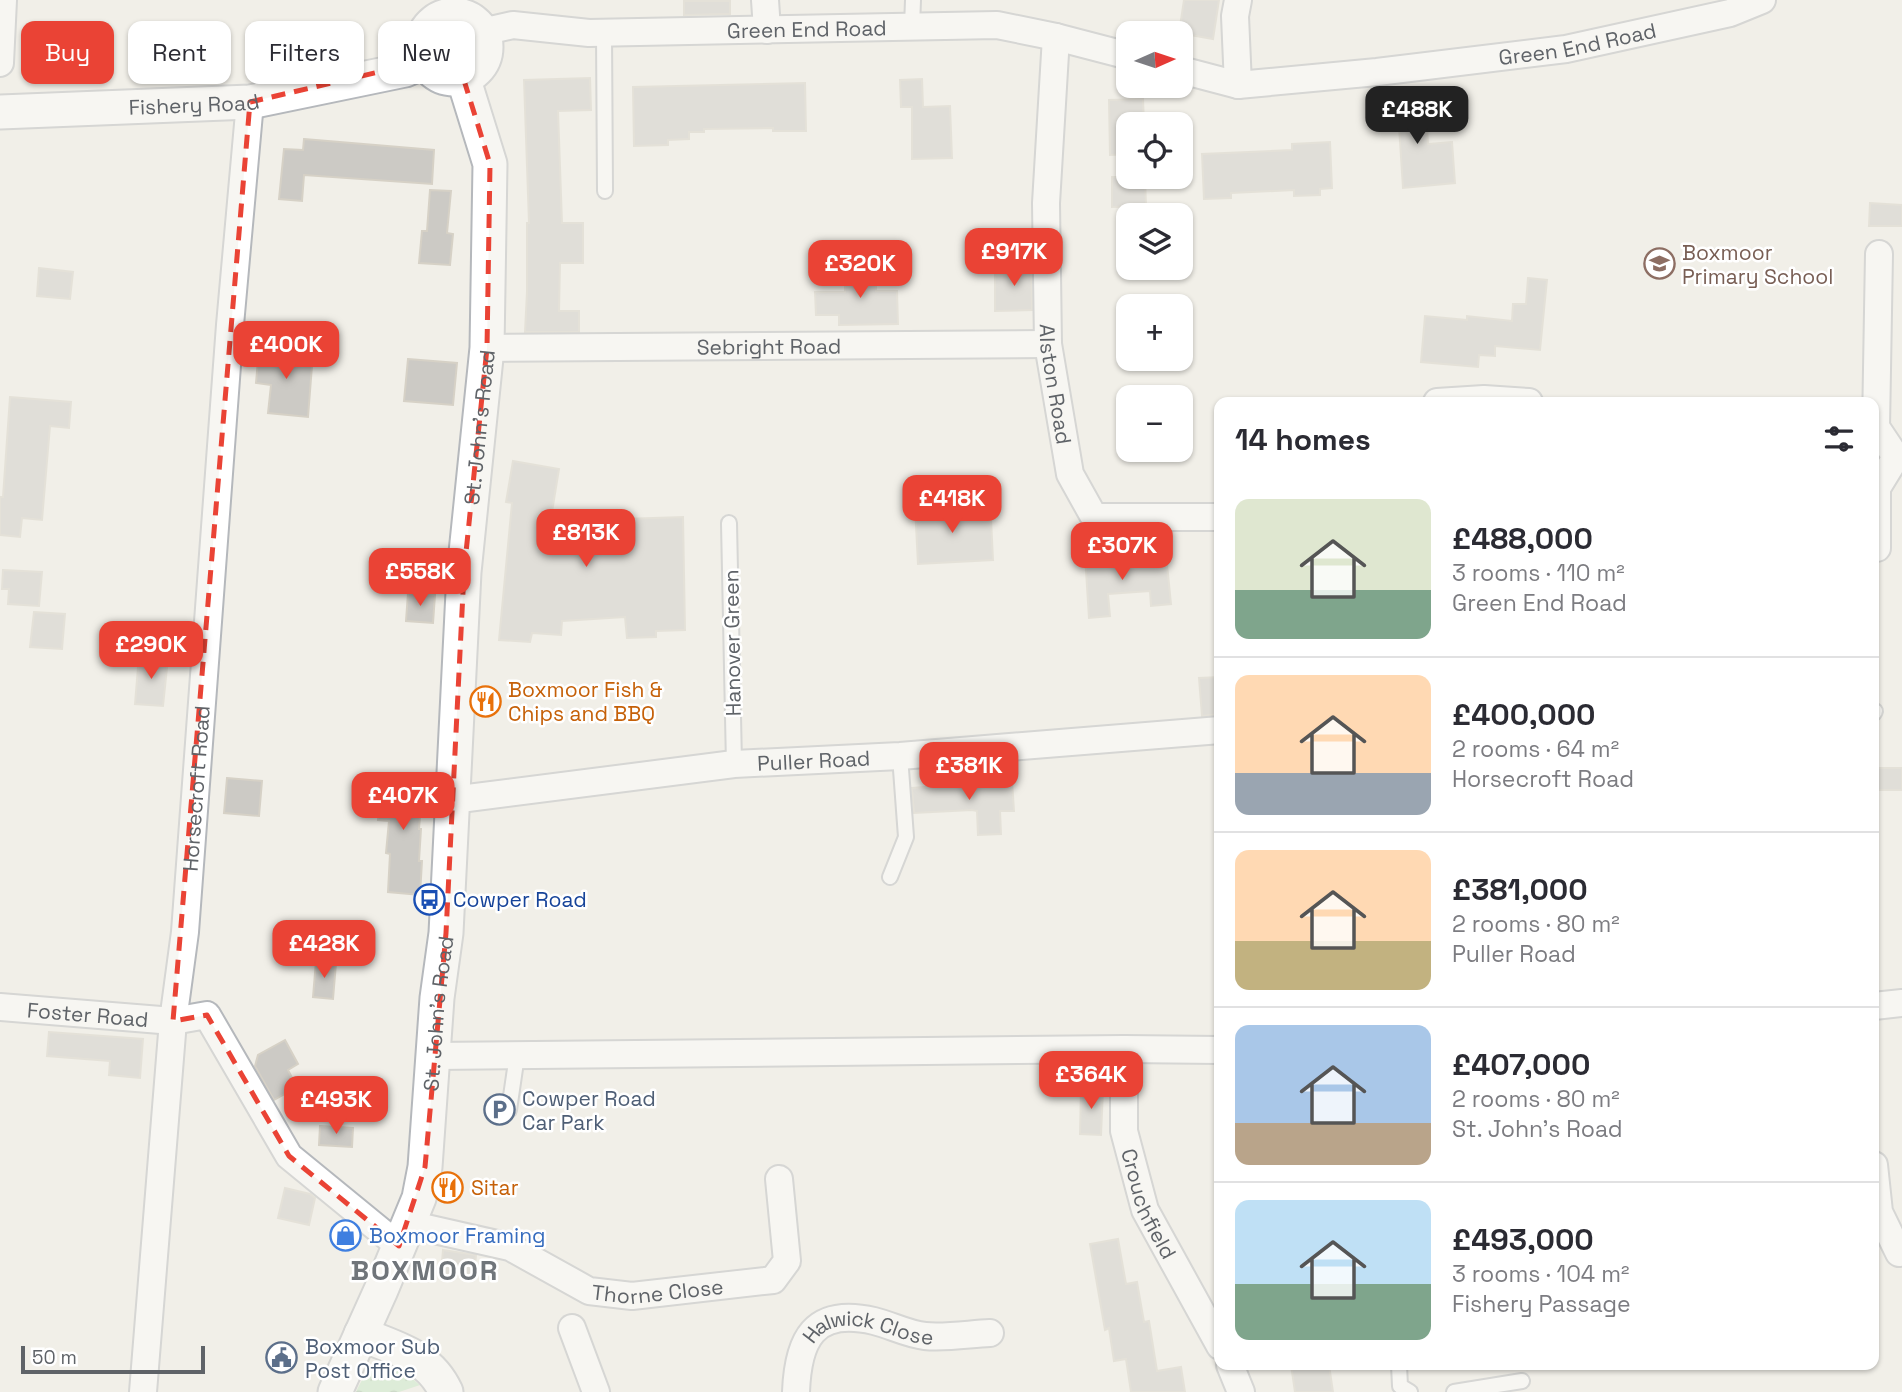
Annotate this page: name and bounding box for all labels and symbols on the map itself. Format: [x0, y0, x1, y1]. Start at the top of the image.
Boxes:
street label: Green End Road [727, 14, 887, 44]
street label: Green End Road [1497, 16, 1659, 71]
north arrow [1116, 21, 1194, 98]
pin: £488K [1368, 86, 1466, 146]
street label: Fishery Road [128, 87, 262, 120]
pin: £917K [965, 229, 1063, 288]
place label: Boxmoor Primary School [1682, 239, 1833, 290]
pin: £320K [811, 240, 909, 300]
school or university icon: Boxmoor Primary School [1642, 247, 1676, 281]
pin: £400K [237, 322, 335, 381]
street label: Alston Road [1034, 324, 1078, 446]
street label: Sebright Road [697, 332, 841, 360]
street label: St. John's Road [457, 348, 500, 506]
pin: £418K [903, 476, 1001, 535]
pin: £813K [537, 510, 635, 569]
pin: £307K [1073, 522, 1171, 582]
pin: £558K [371, 548, 469, 608]
street label: Hanover Green [717, 569, 747, 717]
pin: £290K [102, 622, 200, 681]
place label: Boxmoor Fish & Chips and BBQ [508, 676, 663, 727]
restaurant icon: Boxmoor Fish & Chips and BBQ [468, 684, 502, 718]
street label: Horsecroft Road [176, 704, 215, 872]
pin: £381K [920, 742, 1018, 802]
street label: Puller Road [756, 744, 871, 776]
pin: £407K [354, 772, 452, 832]
bus stop icon: Cowper Road [413, 882, 447, 916]
place label: Cowper Road [453, 886, 587, 913]
pin: £428K [275, 920, 373, 980]
street label: St. John's Road [417, 934, 459, 1092]
street label: Foster Road [26, 996, 149, 1032]
pin: £364K [1042, 1052, 1140, 1111]
pin: £493K [287, 1076, 385, 1136]
place label: Cowper Road Car Park [522, 1085, 656, 1136]
parking icon: Cowper Road Car Park [482, 1093, 516, 1127]
street label: Crouchfield [1116, 1145, 1183, 1264]
restaurant icon: Sitar [431, 1170, 465, 1204]
place label: Sitar [471, 1174, 519, 1201]
shop icon: Boxmoor Framing [329, 1218, 363, 1252]
place label: Boxmoor Framing [369, 1222, 546, 1249]
district label: BOXMOOR [350, 1252, 500, 1288]
street label: Thorne Close [590, 1272, 725, 1310]
street label: Halwick Close [796, 1304, 935, 1350]
place label: Boxmoor Sub Post Office [305, 1333, 440, 1384]
public building icon: Boxmoor Sub Post Office [265, 1341, 299, 1375]
scale bar [21, 1343, 205, 1375]

